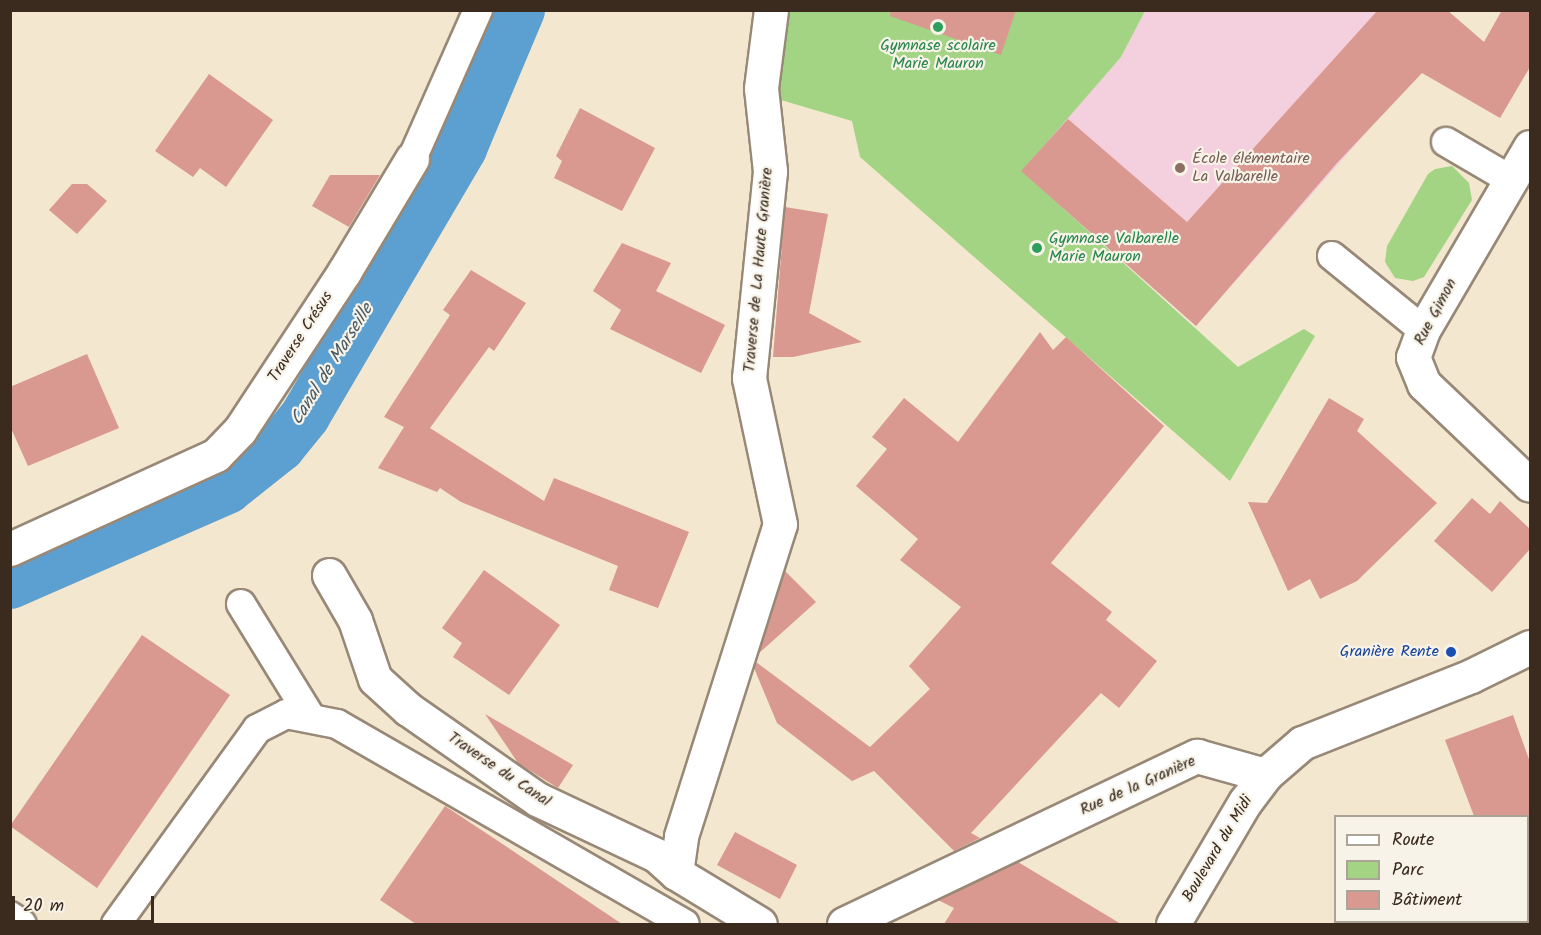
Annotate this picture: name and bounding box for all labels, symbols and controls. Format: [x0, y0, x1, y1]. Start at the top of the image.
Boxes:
marker: Gymnase scolaire Marie Mauron [931, 20, 945, 34]
place label: Gymnase scolaire Marie Mauron [880, 36, 996, 74]
place label: École élémentaire La Valbarelle [1192, 149, 1310, 187]
marker: École élémentaire La Valbarelle [1173, 161, 1187, 175]
street label: Traverse de La Haute Granière [740, 167, 778, 373]
place label: Gymnase Valbarelle Marie Mauron [1049, 229, 1179, 267]
marker: Gymnase Valbarelle Marie Mauron [1030, 241, 1044, 255]
street label: Rue Gimon [1410, 275, 1462, 349]
street label: Traverse Crésus [265, 288, 337, 386]
water label: Canal de Marseille [287, 300, 379, 430]
place label: Granière Rente [1340, 642, 1439, 662]
marker: Granière Rente [1444, 645, 1458, 659]
street label: Traverse du Canal [444, 728, 554, 812]
street label: Rue de la Granière [1077, 752, 1199, 820]
street label: Boulevard du Midi [1179, 792, 1257, 906]
legend [1334, 815, 1529, 923]
text: Route [1392, 826, 1434, 855]
text: Parc [1392, 856, 1424, 885]
scale bar [15, 884, 158, 922]
text: Bâtiment [1392, 886, 1462, 915]
text: 20 m [23, 892, 64, 921]

